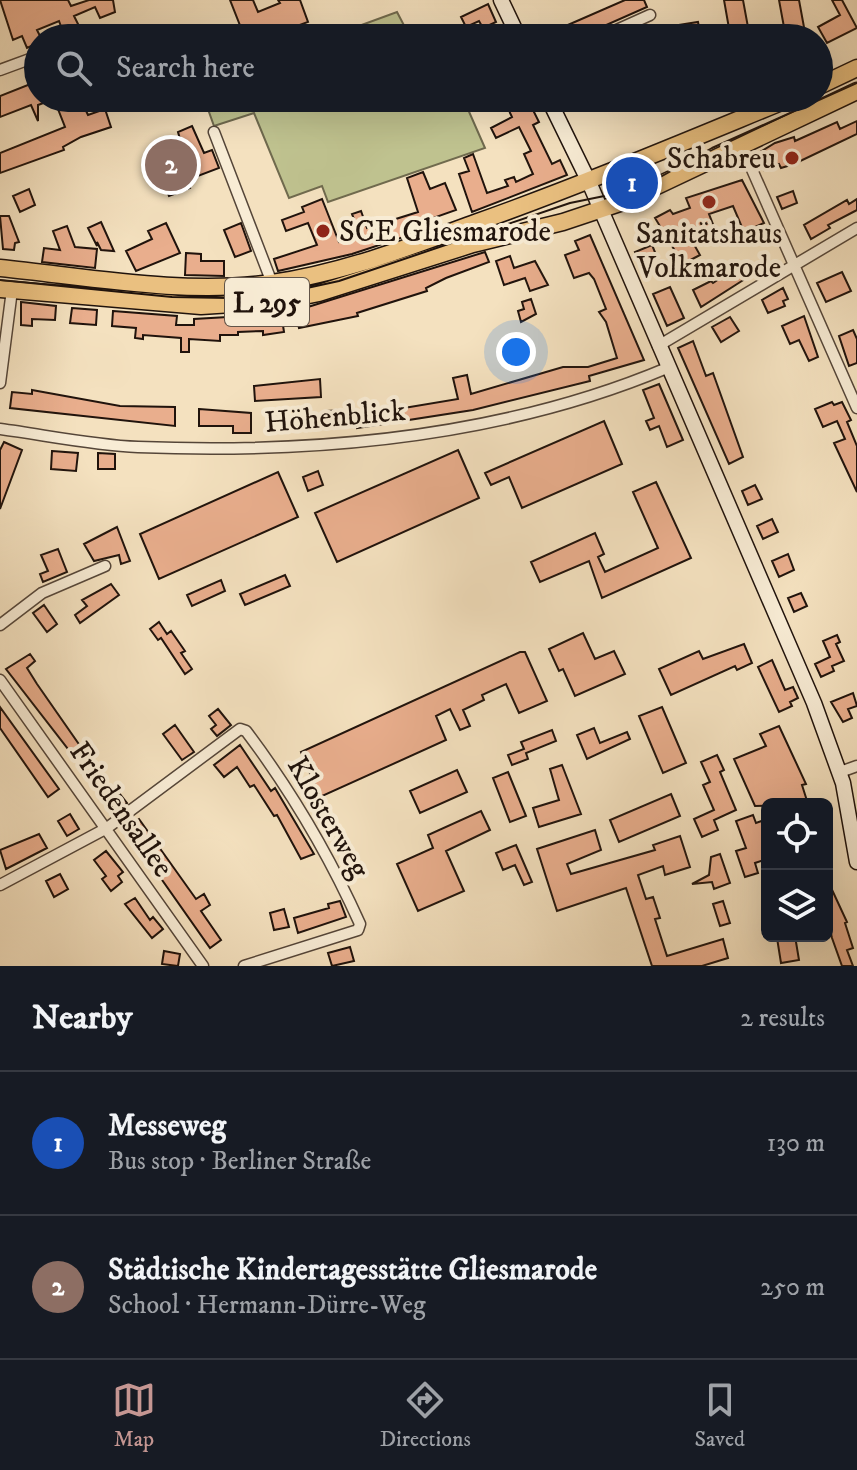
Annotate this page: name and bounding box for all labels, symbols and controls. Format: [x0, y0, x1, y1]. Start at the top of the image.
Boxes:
search box [24, 24, 833, 112]
icon: search [52, 46, 96, 90]
text: Search here [116, 50, 255, 87]
pin: 2 [145, 135, 197, 195]
place label: Schabreu [667, 141, 776, 178]
marker: Schabreu [783, 149, 801, 167]
pin: 1 [606, 153, 658, 213]
marker: Sanitätshaus Volkmarode [700, 193, 718, 211]
place label: SCE Gliesmarode [339, 214, 551, 251]
place label: Sanitätshaus Volkmarode [636, 216, 782, 287]
marker: SCE Gliesmarode [314, 222, 332, 240]
road number: L 295 [225, 278, 309, 326]
your location [496, 332, 536, 372]
street label: Höhenblick [263, 393, 407, 442]
street label: Friedensallee [61, 735, 181, 885]
street label: Klosterweg [278, 750, 377, 885]
map controls [761, 798, 833, 942]
button: locate [761, 798, 833, 870]
button: layers [761, 870, 833, 942]
text: Nearby [32, 997, 133, 1039]
text: 2 results [740, 1002, 825, 1035]
text: Messeweg [108, 1108, 226, 1145]
text: 1 [53, 1127, 63, 1160]
text: 130 m [767, 1127, 825, 1160]
text: Bus stop · Berliner Straße [108, 1145, 371, 1178]
text: Städtische Kindertagesstätte Gliesmarode [108, 1252, 597, 1289]
text: 2 [52, 1271, 64, 1304]
text: 250 m [760, 1271, 825, 1304]
text: School · Hermann-Dürre-Weg [108, 1289, 426, 1322]
tab: Map [112, 1378, 156, 1453]
tab: Directions [380, 1378, 471, 1453]
tab: Saved [695, 1378, 745, 1453]

